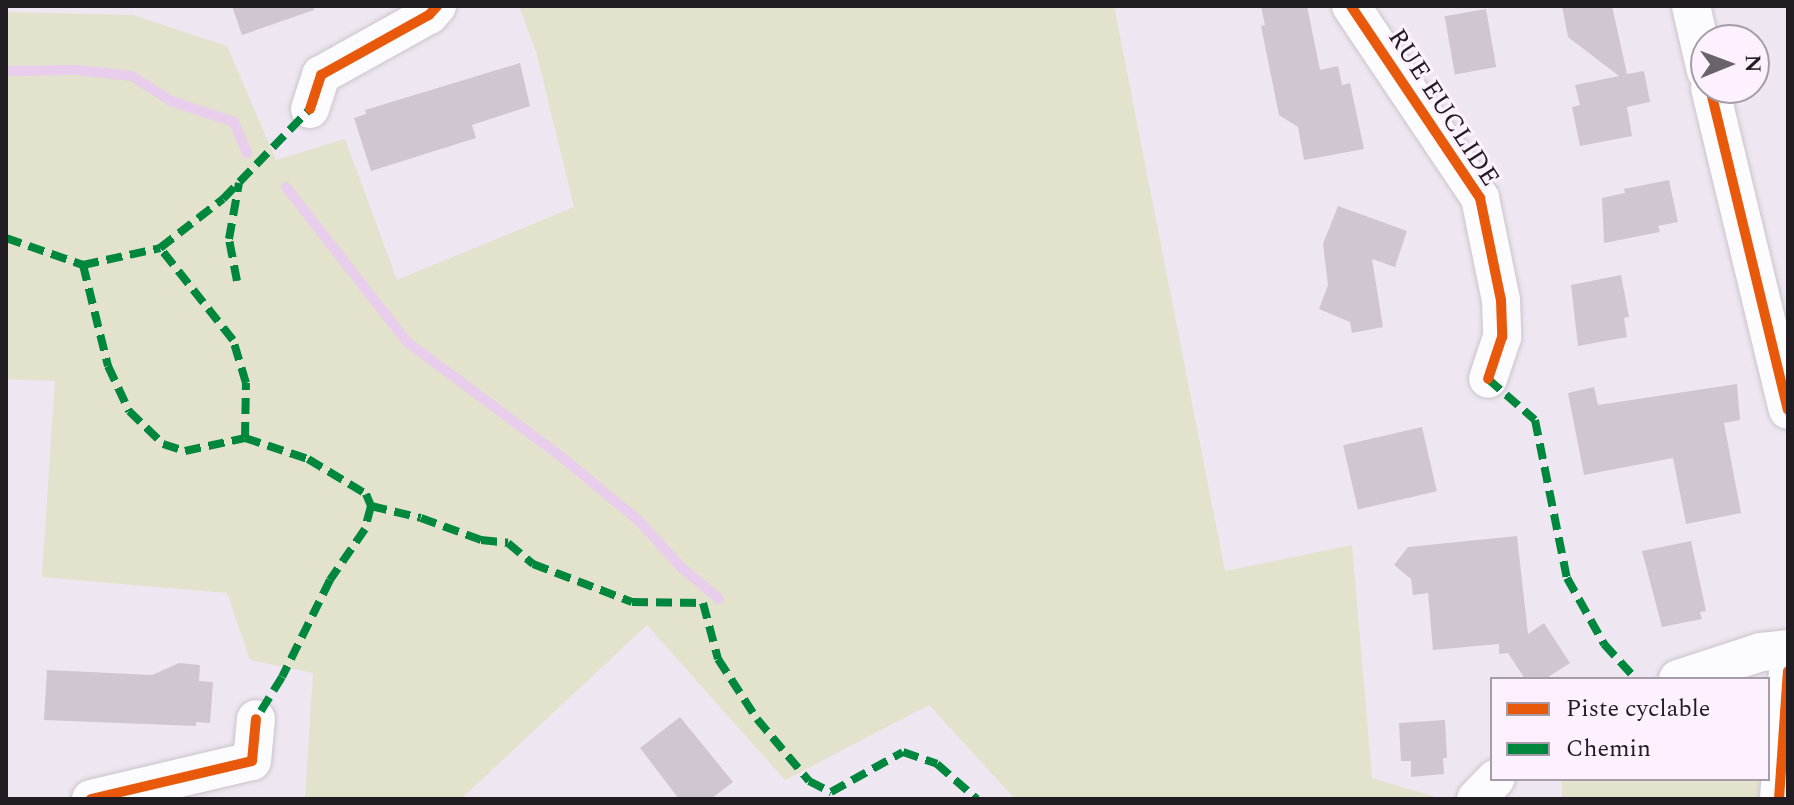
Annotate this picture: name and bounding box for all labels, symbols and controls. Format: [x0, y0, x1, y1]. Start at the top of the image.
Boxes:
street label: RUE EUCLIDE [1381, 24, 1505, 192]
north arrow [1690, 24, 1770, 104]
text: N [1736, 54, 1769, 73]
legend [1490, 677, 1770, 781]
text: Piste cyclable [1566, 691, 1710, 727]
text: Chemin [1566, 731, 1651, 767]

